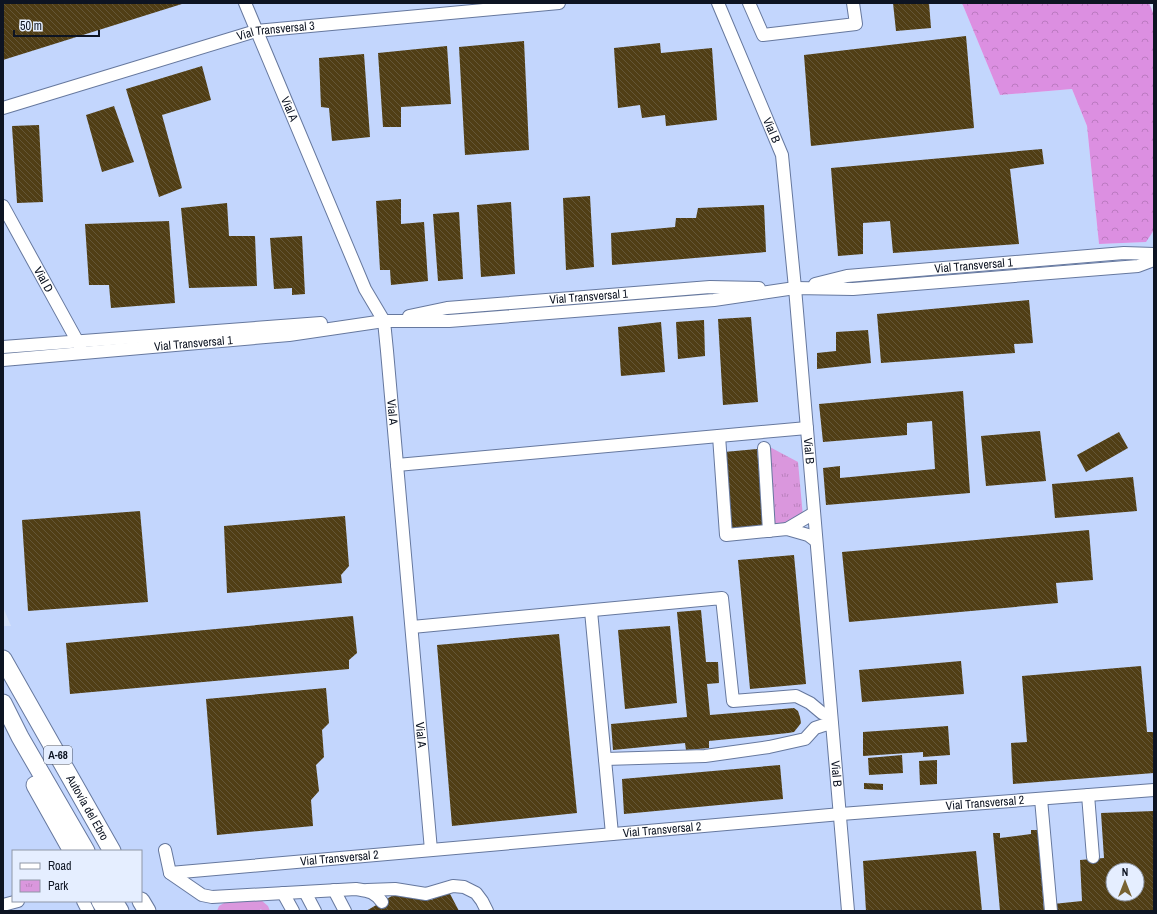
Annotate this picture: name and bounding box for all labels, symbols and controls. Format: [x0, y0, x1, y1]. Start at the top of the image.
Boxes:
scale bar [14, 12, 99, 38]
text: 50 m [20, 18, 42, 34]
street label: Vial Transversal 3 [235, 18, 315, 44]
street label: Vial A [277, 94, 302, 124]
street label: Vial B [759, 115, 784, 146]
street label: Vial Transversal 1 [934, 254, 1014, 277]
street label: Vial D [30, 264, 57, 295]
street label: Vial Transversal 1 [549, 286, 629, 308]
street label: Vial Transversal 1 [153, 332, 234, 355]
street label: Vial A [383, 399, 402, 426]
street label: Vial B [800, 437, 818, 465]
street label: Vial A [412, 722, 430, 749]
road number: A-68 [44, 746, 72, 764]
street label: Vial B [827, 760, 845, 788]
street label: Autovía del Ebro [62, 771, 112, 843]
street label: Vial Transversal 2 [945, 792, 1025, 814]
street label: Vial Transversal 2 [622, 818, 702, 841]
street label: Vial Transversal 2 [299, 847, 379, 870]
legend [12, 850, 142, 902]
text: Road [48, 858, 72, 874]
north arrow [1105, 862, 1145, 902]
text: N [1122, 865, 1128, 879]
text: Park [48, 878, 68, 894]

